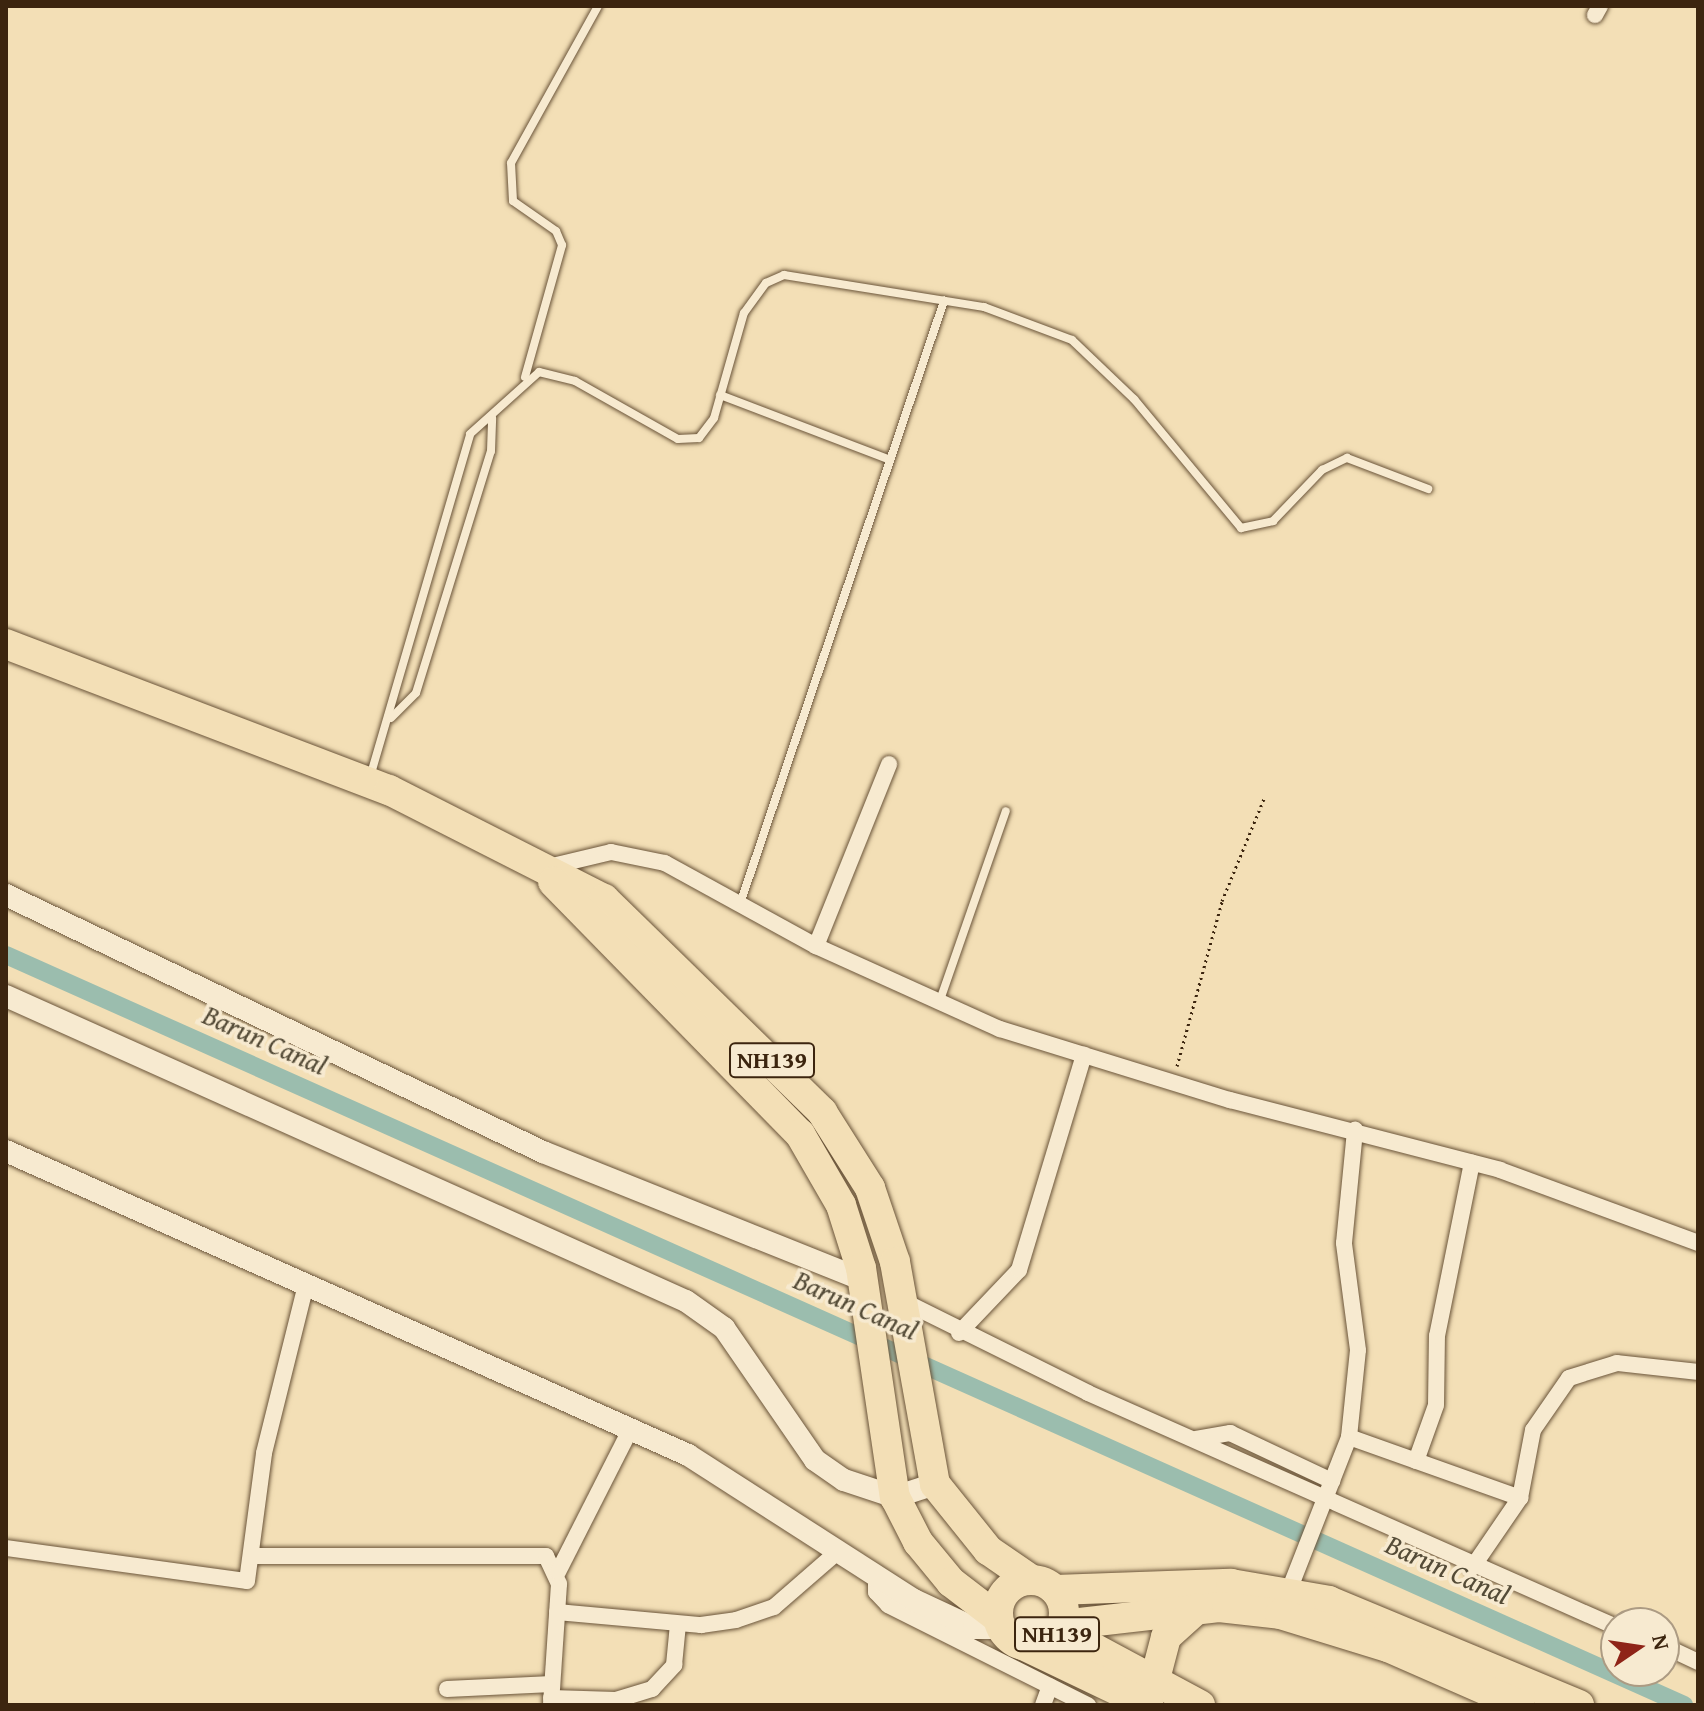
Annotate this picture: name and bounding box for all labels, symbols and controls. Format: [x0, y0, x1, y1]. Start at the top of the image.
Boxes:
water label: Barun Canal [198, 998, 332, 1082]
road number: NH139 [728, 1040, 816, 1080]
water label: Barun Canal [789, 1263, 923, 1347]
water label: Barun Canal [1381, 1527, 1515, 1611]
north arrow [1600, 1607, 1680, 1687]
road number: NH139 [1013, 1614, 1101, 1654]
text: N [1644, 1631, 1679, 1653]

